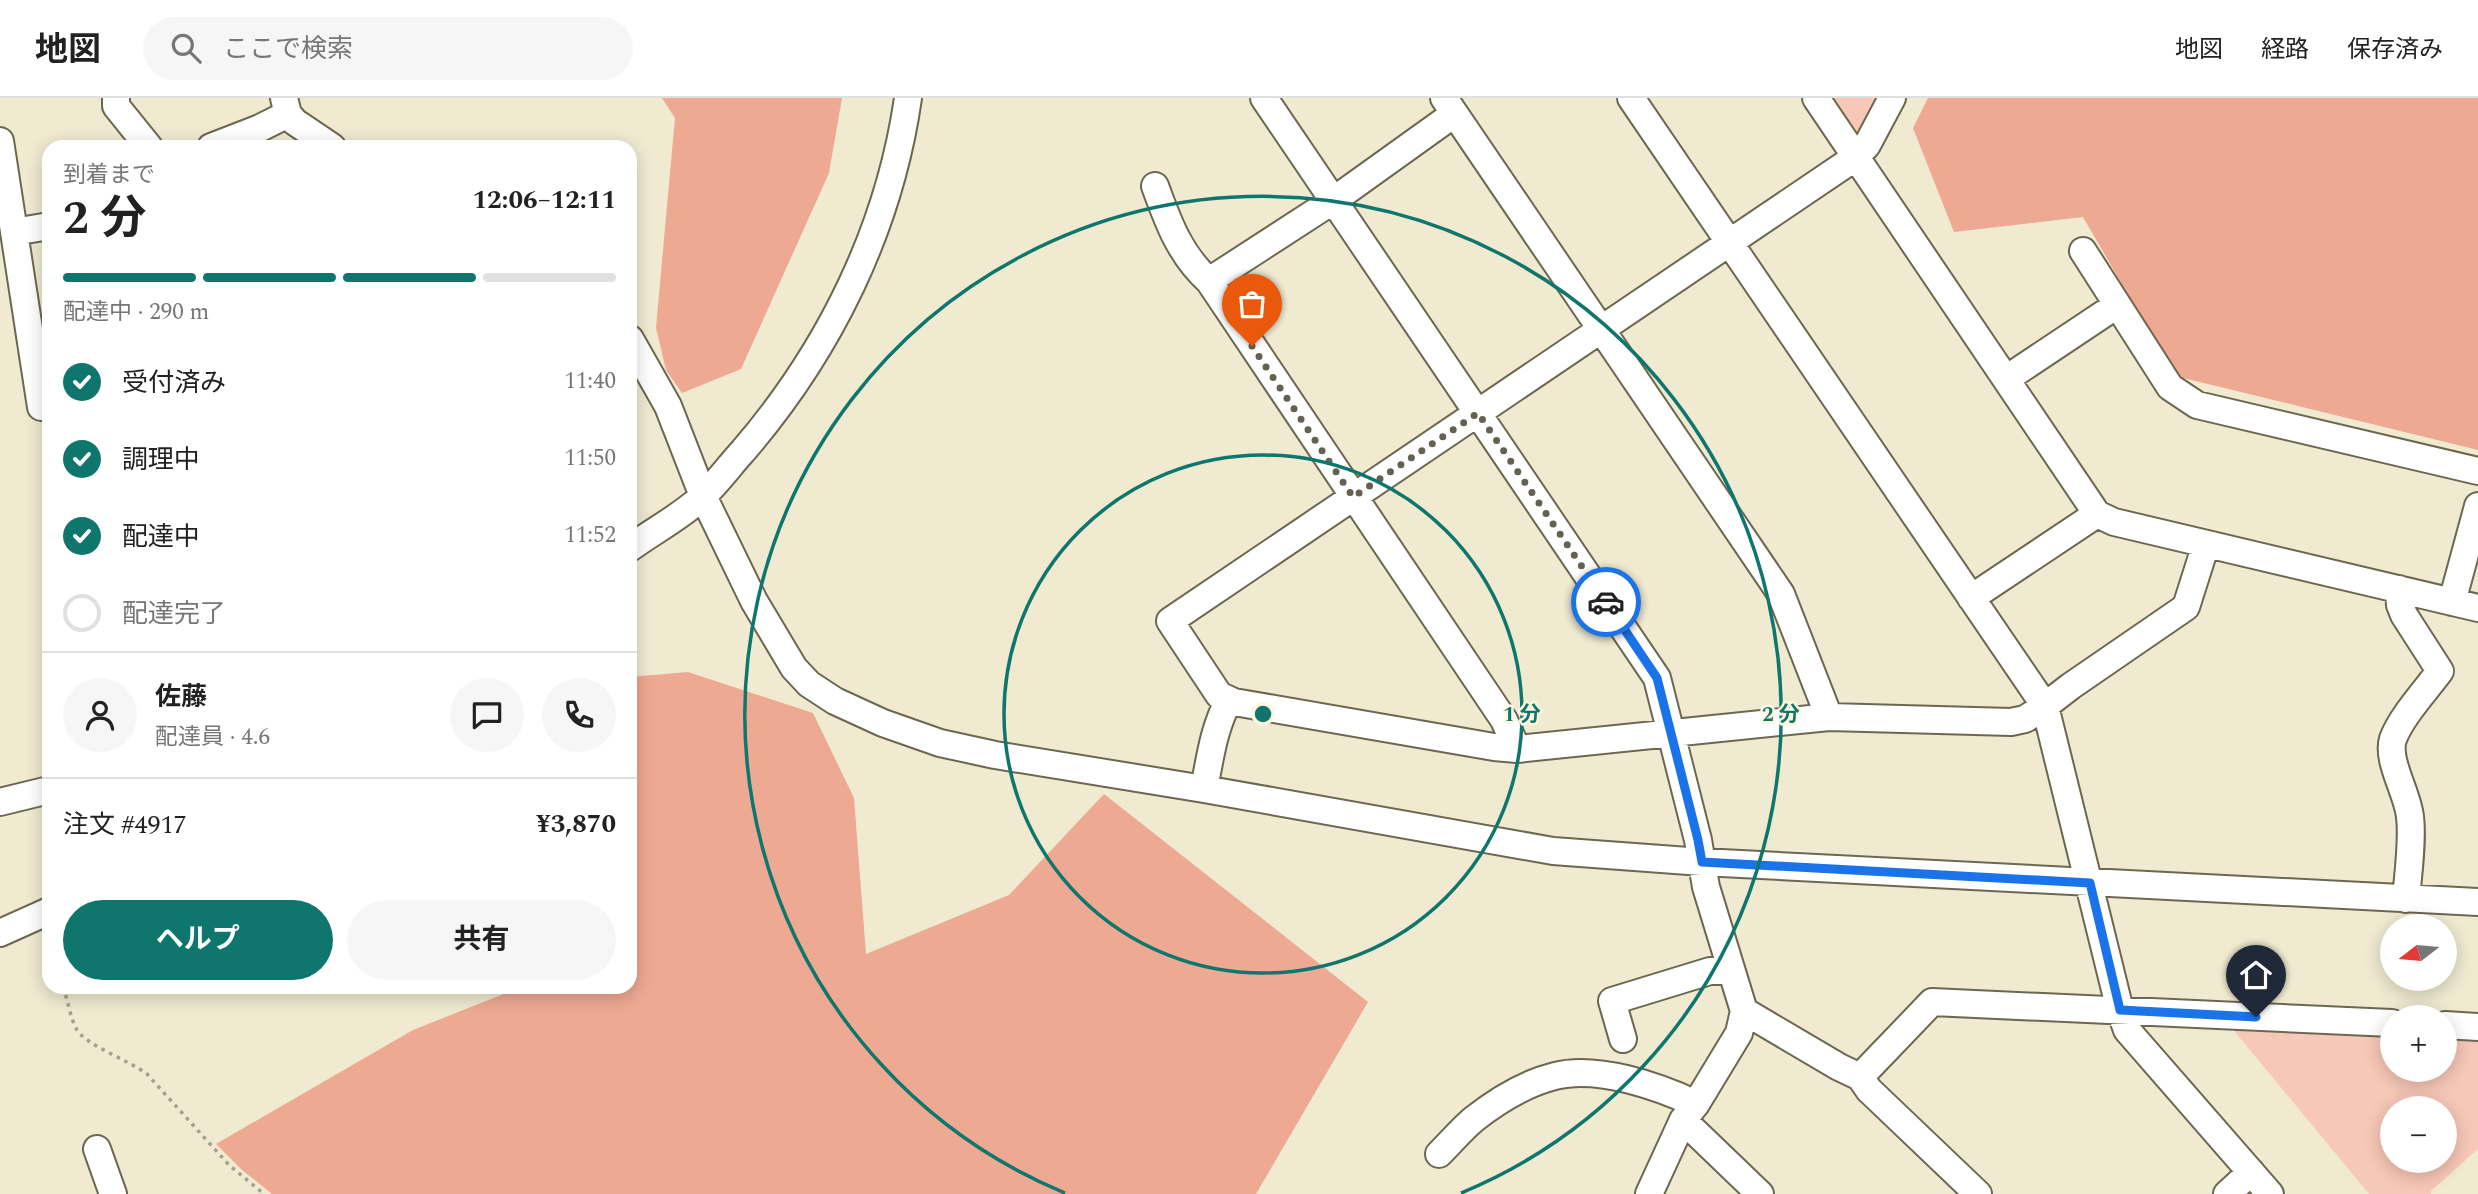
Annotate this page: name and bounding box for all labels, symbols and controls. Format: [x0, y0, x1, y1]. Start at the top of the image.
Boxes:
search box [143, 17, 633, 80]
text: 地図 [35, 25, 101, 75]
icon: search [167, 29, 205, 67]
text: ここで検索 [223, 29, 353, 69]
text: 地図 [2175, 32, 2223, 68]
text: 経路 [2261, 32, 2309, 68]
text: 保存済み [2347, 32, 2443, 68]
text: 到着まで [63, 158, 155, 193]
text: 12:06–12:11 [472, 180, 616, 220]
text: 2 分 [63, 184, 146, 254]
pin [1222, 274, 1282, 346]
icon: bag [1233, 285, 1271, 323]
text: 配達中 · 290 m [63, 295, 209, 330]
icon: check [63, 363, 101, 401]
text: 受付済み [122, 363, 226, 403]
text: 11:40 [564, 364, 616, 399]
icon: check [63, 440, 101, 478]
text: 調理中 [122, 440, 200, 480]
text: 11:50 [564, 441, 616, 476]
icon: check [63, 517, 101, 555]
text: 配達中 [122, 517, 200, 557]
text: 11:52 [564, 518, 616, 553]
courier [1571, 567, 1641, 637]
icon: car [1587, 583, 1625, 621]
text: 配達完了 [122, 594, 226, 634]
text: 佐藤 [155, 677, 207, 717]
button: person [63, 678, 137, 752]
button: chat [450, 678, 524, 752]
button: phone [542, 678, 616, 752]
text: 1 分 [1503, 699, 1541, 731]
text: 2 分 [1762, 699, 1800, 731]
centre of rings [1251, 702, 1275, 726]
text: 配達員 · 4.6 [155, 720, 270, 755]
text: ¥3,870 [536, 804, 616, 844]
text: 注文 #4917 [63, 805, 187, 845]
button: ヘルプ [63, 900, 333, 980]
button: 共有 [347, 900, 616, 980]
north arrow [2380, 914, 2457, 990]
map controls [2380, 914, 2457, 1173]
pin [2226, 945, 2286, 1017]
icon: home [2237, 956, 2275, 994]
button: + [2380, 1005, 2457, 1082]
button: − [2380, 1096, 2457, 1173]

